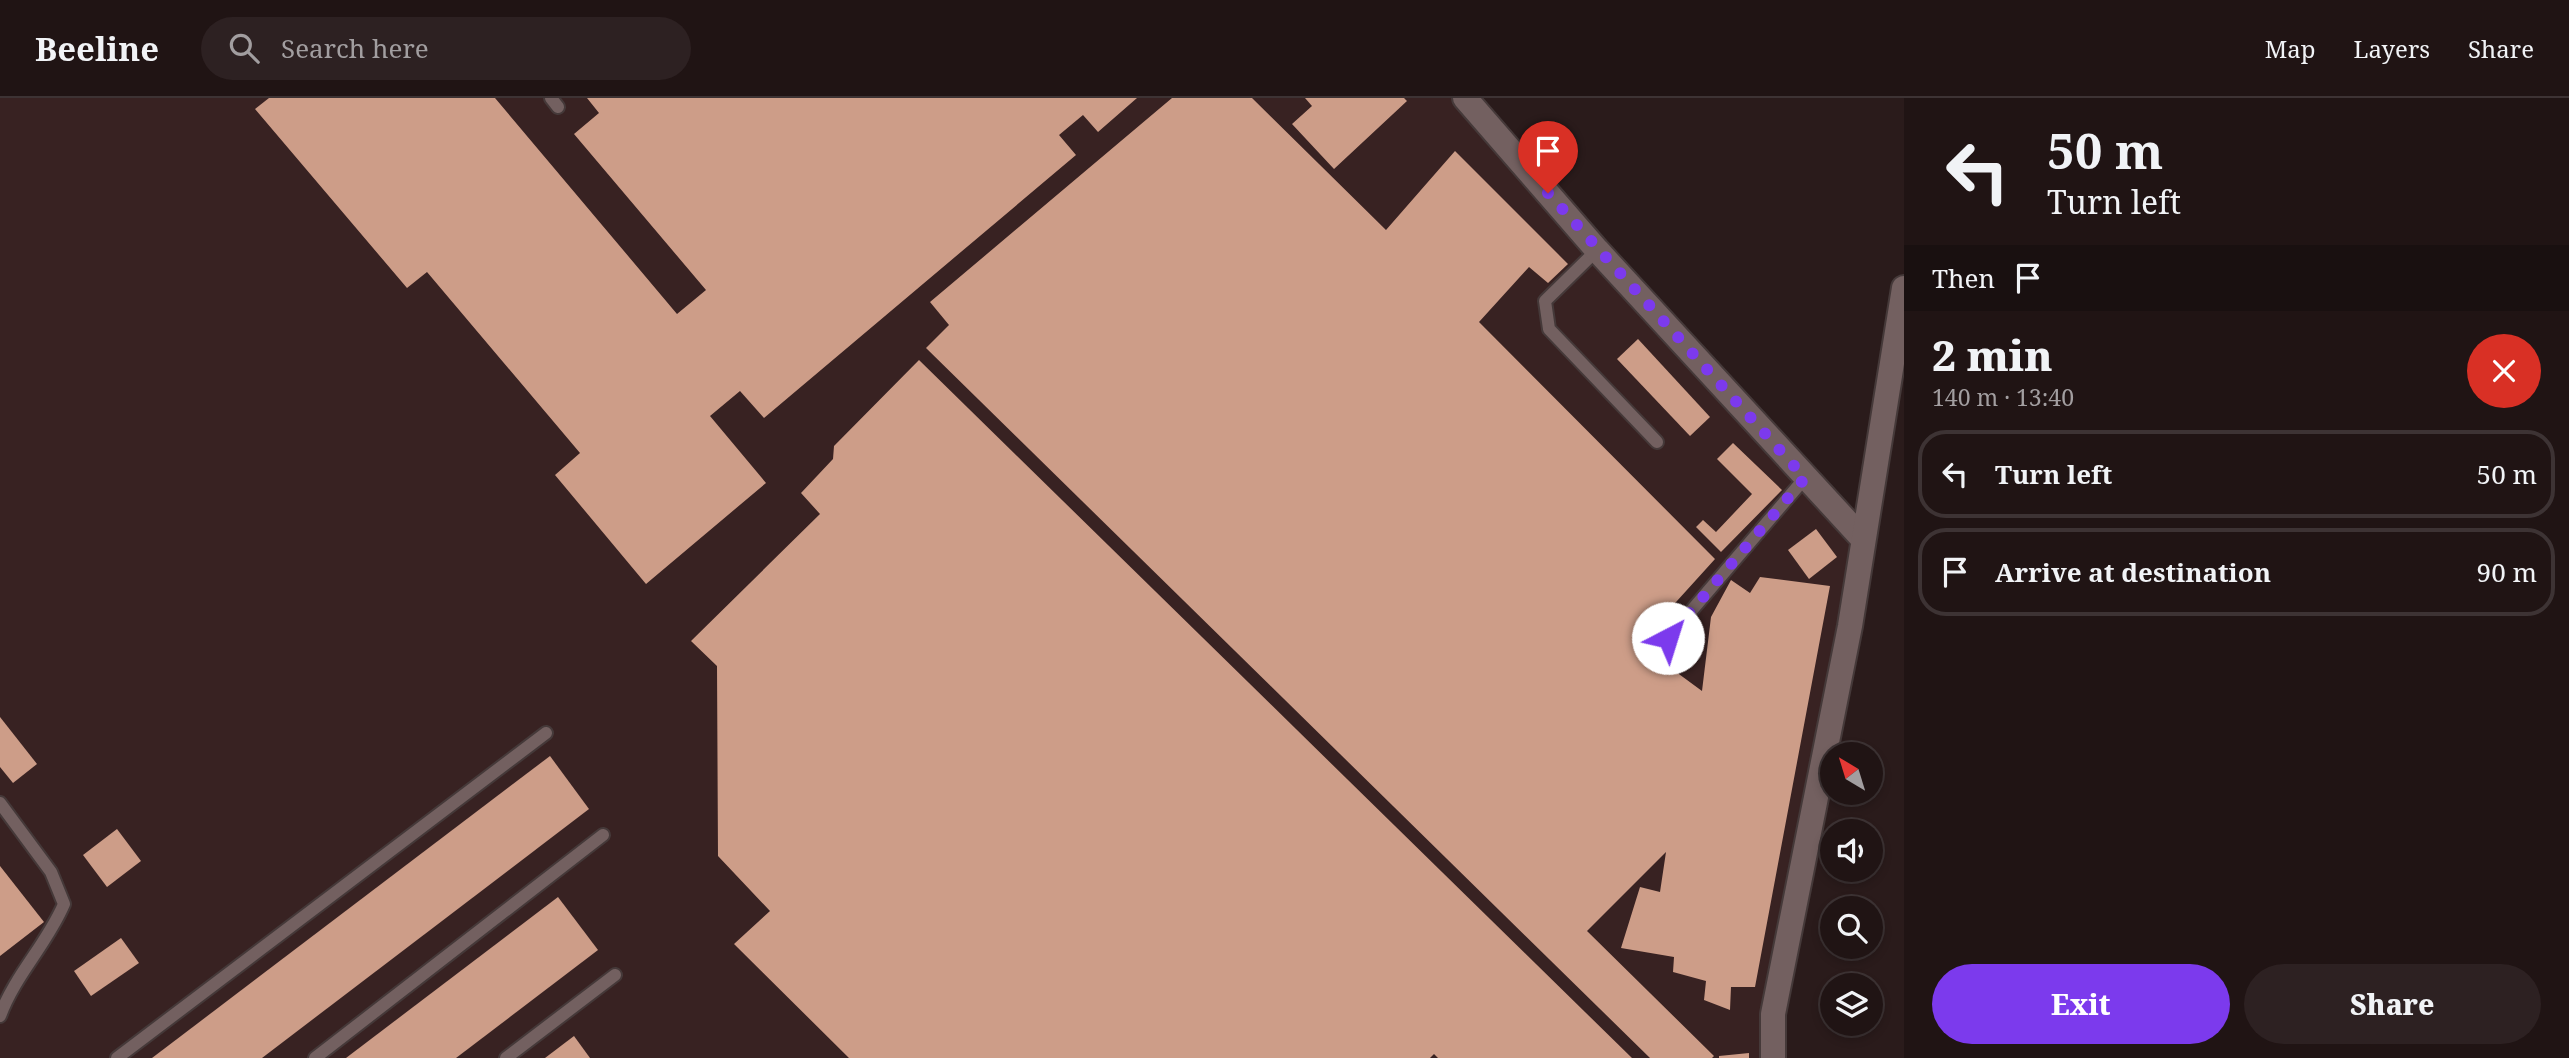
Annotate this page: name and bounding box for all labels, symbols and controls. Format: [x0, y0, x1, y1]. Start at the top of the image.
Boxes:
search box [201, 17, 691, 80]
text: Beeline [35, 26, 159, 71]
icon: search [225, 29, 263, 67]
text: Search here [281, 30, 429, 66]
text: Map [2265, 32, 2316, 65]
text: Layers [2354, 32, 2430, 65]
text: Share [2468, 32, 2534, 65]
text: 50 m [2047, 117, 2163, 183]
pin [1518, 121, 1578, 193]
icon: left [1932, 126, 2023, 217]
icon: arrive [1529, 132, 1567, 170]
text: Turn left [2047, 180, 2181, 223]
icon: arrive [2009, 259, 2047, 297]
text: Then [1932, 260, 1995, 296]
text: 2 min [1932, 326, 2053, 383]
button: close [2467, 334, 2541, 408]
text: 140 m · 13:40 [1932, 381, 2074, 413]
icon: left [1936, 455, 1974, 493]
text: Turn left [1995, 456, 2112, 492]
text: 50 m [2477, 456, 2537, 492]
icon: arrive [1936, 553, 1974, 591]
text: Arrive at destination [1995, 554, 2271, 590]
text: 90 m [2477, 554, 2537, 590]
position arrow [1631, 601, 1705, 675]
north arrow [1820, 742, 1883, 805]
map controls [1820, 742, 1883, 1036]
button: sound [1820, 819, 1883, 882]
button: search [1820, 896, 1883, 959]
button: Exit [1932, 964, 2230, 1044]
button: Share [2244, 964, 2541, 1044]
button: layers [1820, 973, 1883, 1036]

